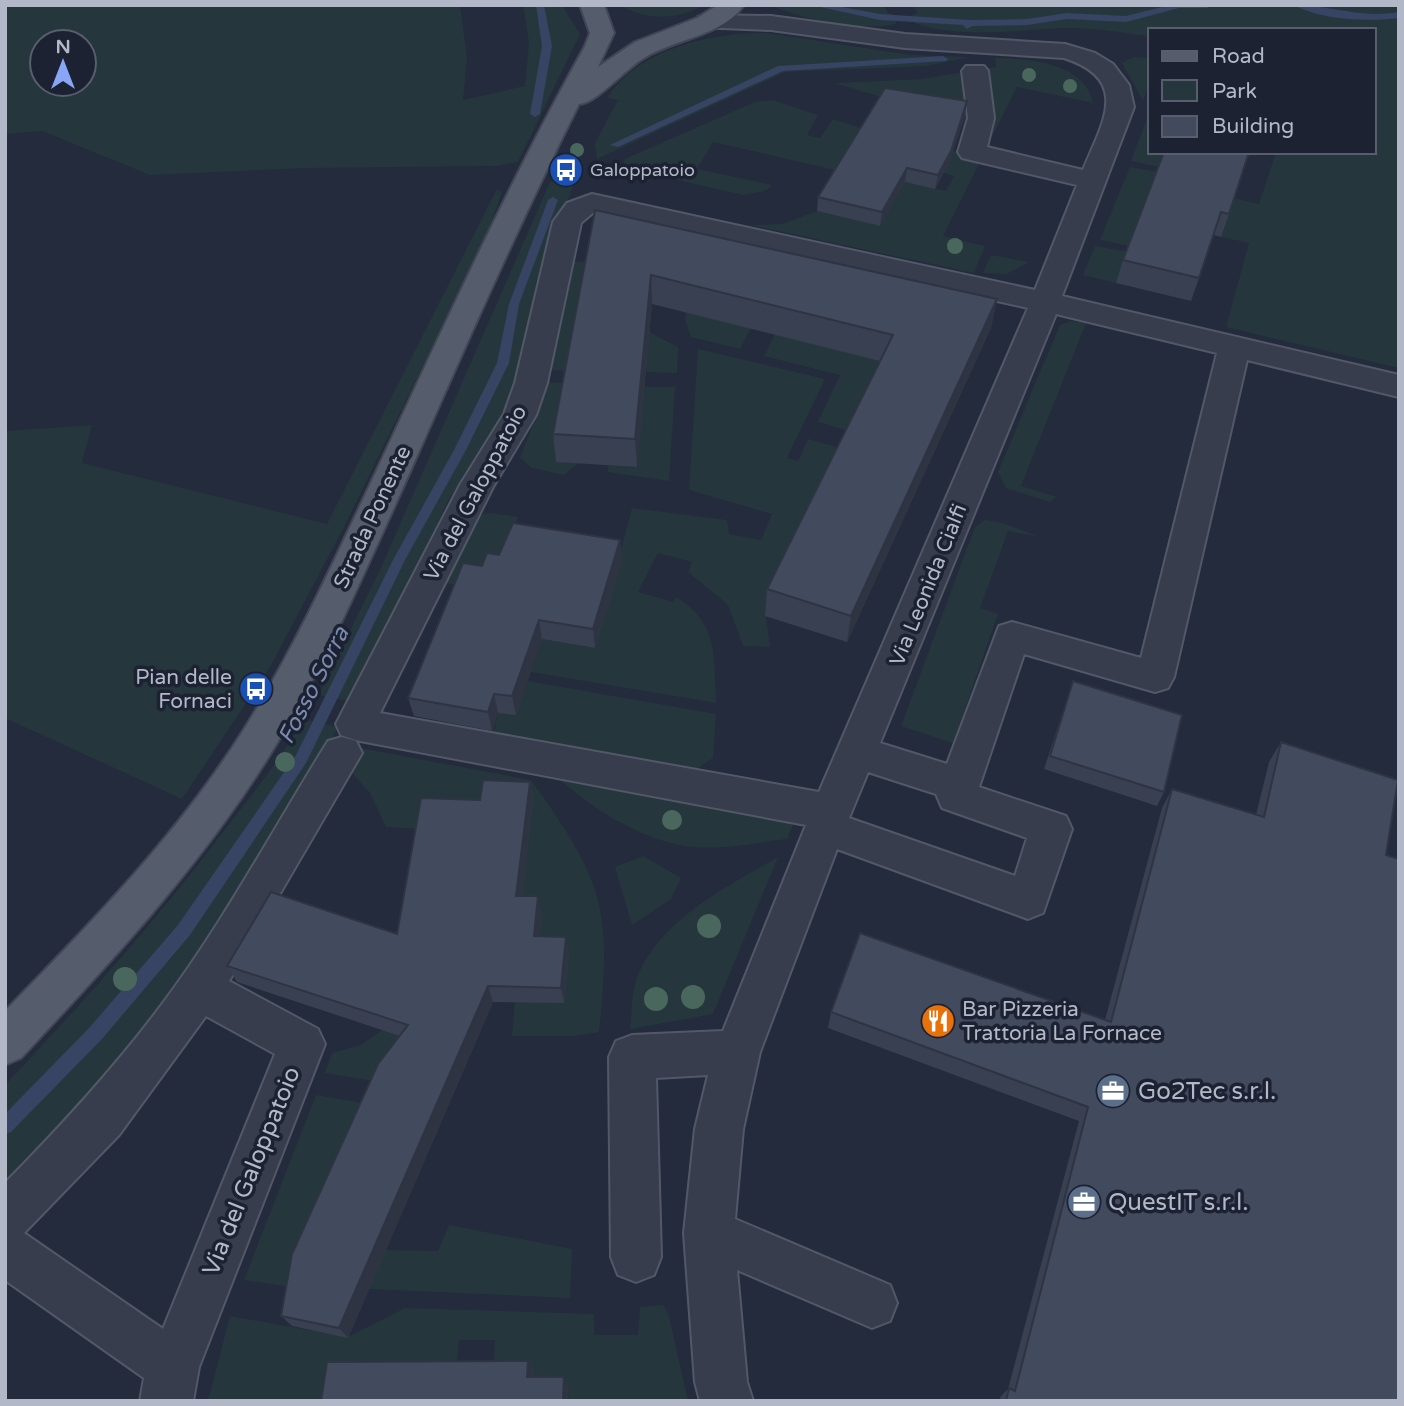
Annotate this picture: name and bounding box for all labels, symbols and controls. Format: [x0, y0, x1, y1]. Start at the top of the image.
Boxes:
north arrow [28, 28, 98, 98]
legend [1148, 28, 1376, 154]
text: N [55, 36, 71, 58]
text: Road [1212, 44, 1265, 69]
text: Park [1212, 79, 1257, 104]
text: Building [1212, 114, 1294, 139]
bus stop icon: Galoppatoio [547, 151, 585, 189]
place label: Galoppatoio [590, 159, 695, 181]
street label: Via del Galoppatoio [419, 401, 532, 585]
street label: Strada Ponente [328, 442, 416, 592]
street label: Via Leonida Cialfi [885, 501, 972, 670]
water label: Fosso Sorra [272, 621, 356, 749]
place label: Pian delle Fornaci [135, 665, 232, 714]
bus stop icon: Pian delle Fornaci [237, 670, 275, 708]
place label: Bar Pizzeria Trattoria La Fornace [962, 997, 1162, 1046]
restaurant icon: Bar Pizzeria Trattoria La Fornace [919, 1002, 957, 1040]
street label: Via del Galoppatoio [196, 1062, 307, 1280]
office icon: Go2Tec s.r.l. [1094, 1072, 1132, 1110]
place label: Go2Tec s.r.l. [1138, 1077, 1276, 1106]
office icon: QuestIT s.r.l. [1065, 1183, 1103, 1221]
place label: QuestIT s.r.l. [1108, 1188, 1248, 1217]

